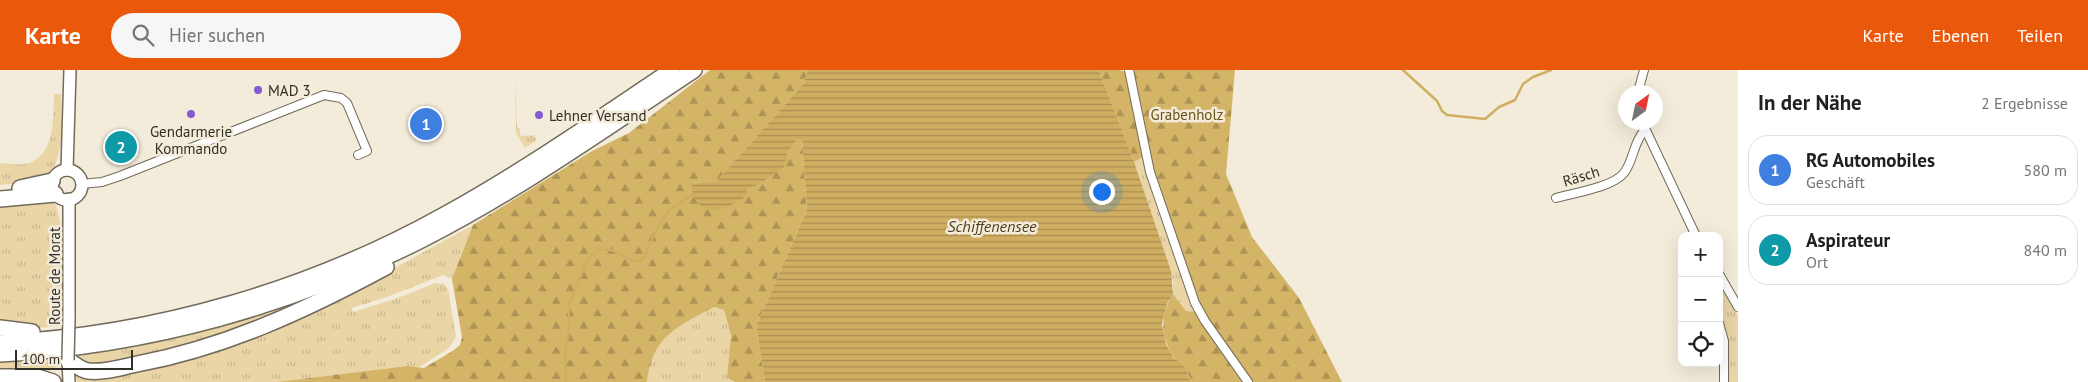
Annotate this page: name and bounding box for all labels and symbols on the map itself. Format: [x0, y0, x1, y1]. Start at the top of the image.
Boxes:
place label: MAD 3 [268, 81, 311, 100]
marker: MAD 3 [252, 84, 264, 96]
north arrow [1618, 85, 1663, 130]
pin: 1 [410, 105, 442, 143]
park label: Grabenholz [1151, 105, 1223, 124]
place label: Lehner Versand [549, 106, 647, 125]
marker: Gendarmerie Kommando [185, 108, 197, 120]
marker: Lehner Versand [533, 109, 545, 121]
place label: Gendarmerie Kommando [150, 122, 232, 158]
pin: 2 [105, 128, 137, 166]
street label: Räsch [1560, 161, 1602, 191]
your location [1089, 179, 1115, 205]
water label: Schiffenensee [947, 216, 1037, 236]
street label: Route de Morat [45, 227, 64, 325]
scale bar [15, 347, 132, 370]

